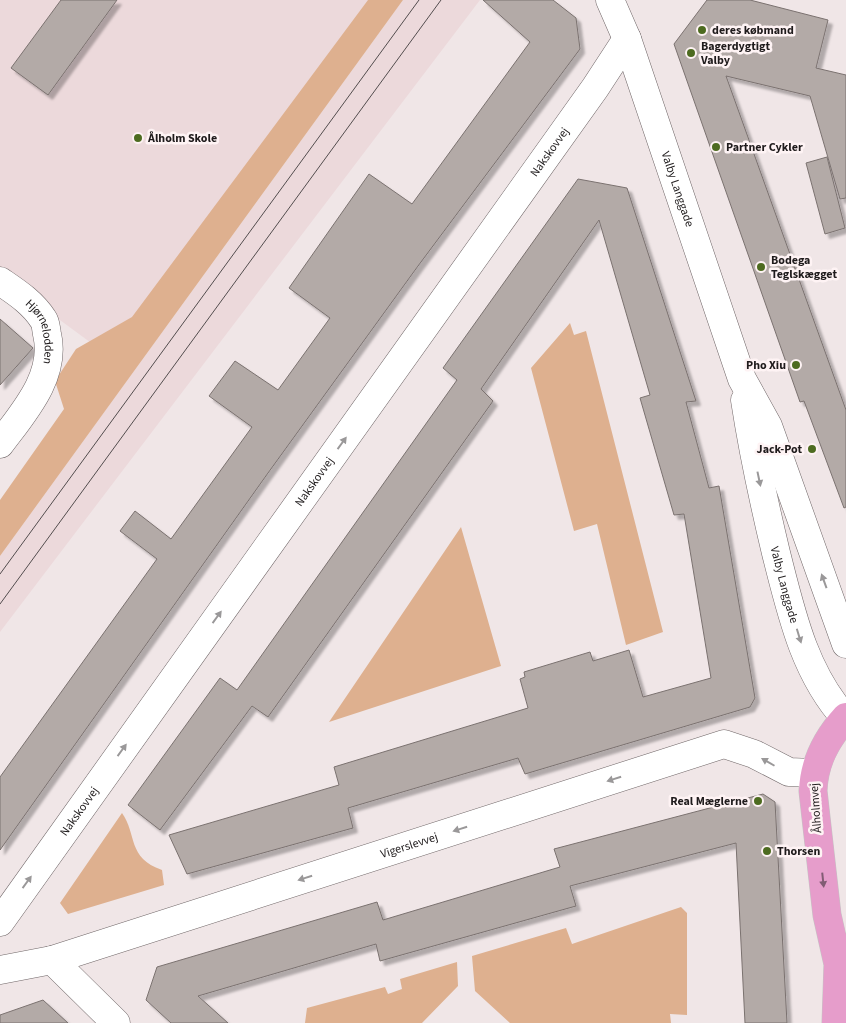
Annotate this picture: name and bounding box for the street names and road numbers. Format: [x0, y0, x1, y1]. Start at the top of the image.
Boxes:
street label: Nakskovvej [526, 124, 573, 180]
street label: Valby Langgade [657, 149, 698, 229]
street label: Hjørnelodden [22, 295, 57, 365]
street label: Nakskovvej [291, 453, 338, 510]
street label: Valby Langgade [766, 545, 803, 625]
street label: Ålholmvej [806, 782, 826, 834]
street label: Nakskovvej [55, 783, 103, 839]
street label: Vigerslevvej [378, 828, 440, 862]

